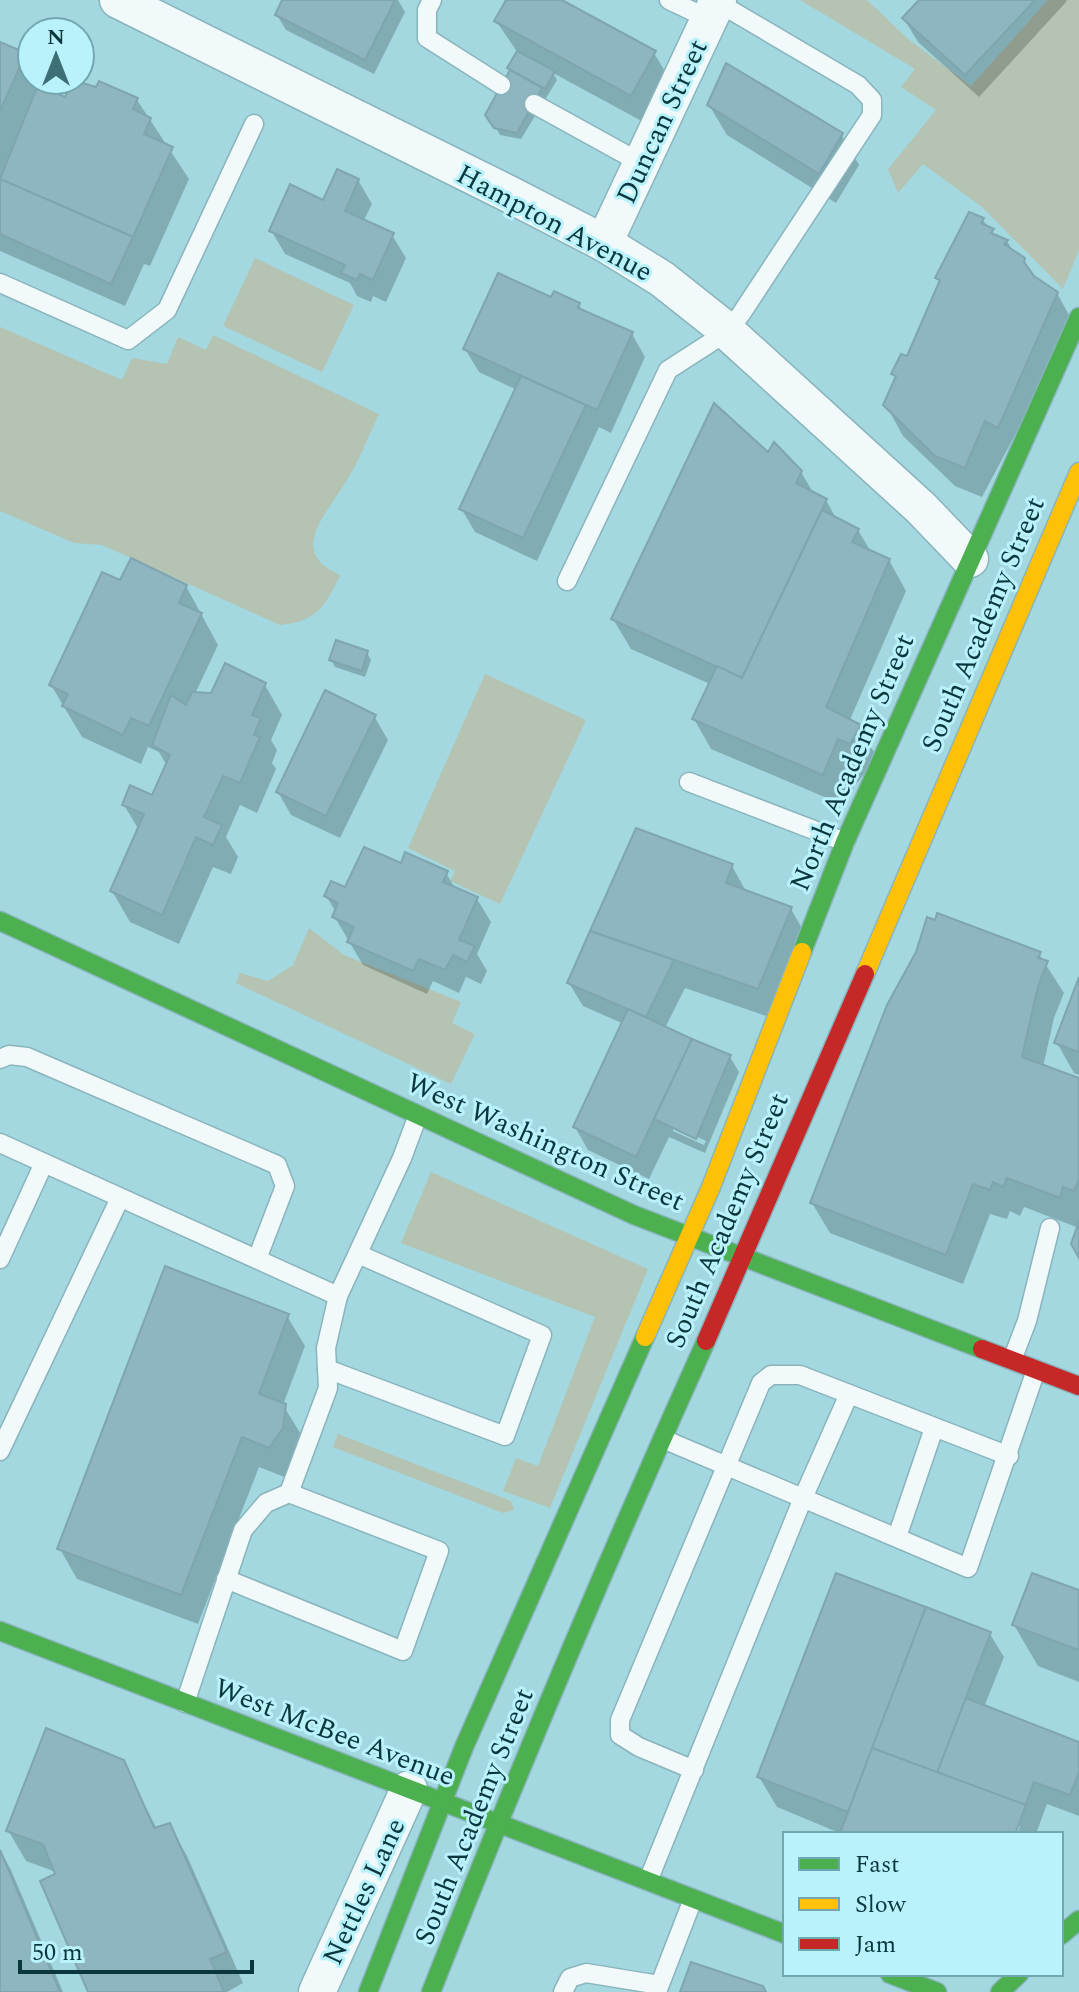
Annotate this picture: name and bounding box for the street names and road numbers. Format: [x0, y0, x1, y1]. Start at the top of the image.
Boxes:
street label: Duncan Street [605, 32, 719, 211]
street label: Hampton Avenue [448, 153, 660, 293]
street label: South Academy Street [910, 490, 1057, 759]
street label: North Academy Street [779, 627, 926, 898]
street label: West Washington Street [400, 1062, 691, 1223]
street label: South Academy Street [654, 1086, 801, 1355]
street label: West McBee Avenue [208, 1667, 461, 1798]
street label: South Academy Street [403, 1681, 546, 1952]
street label: Nettles Lane [312, 1811, 417, 1972]

